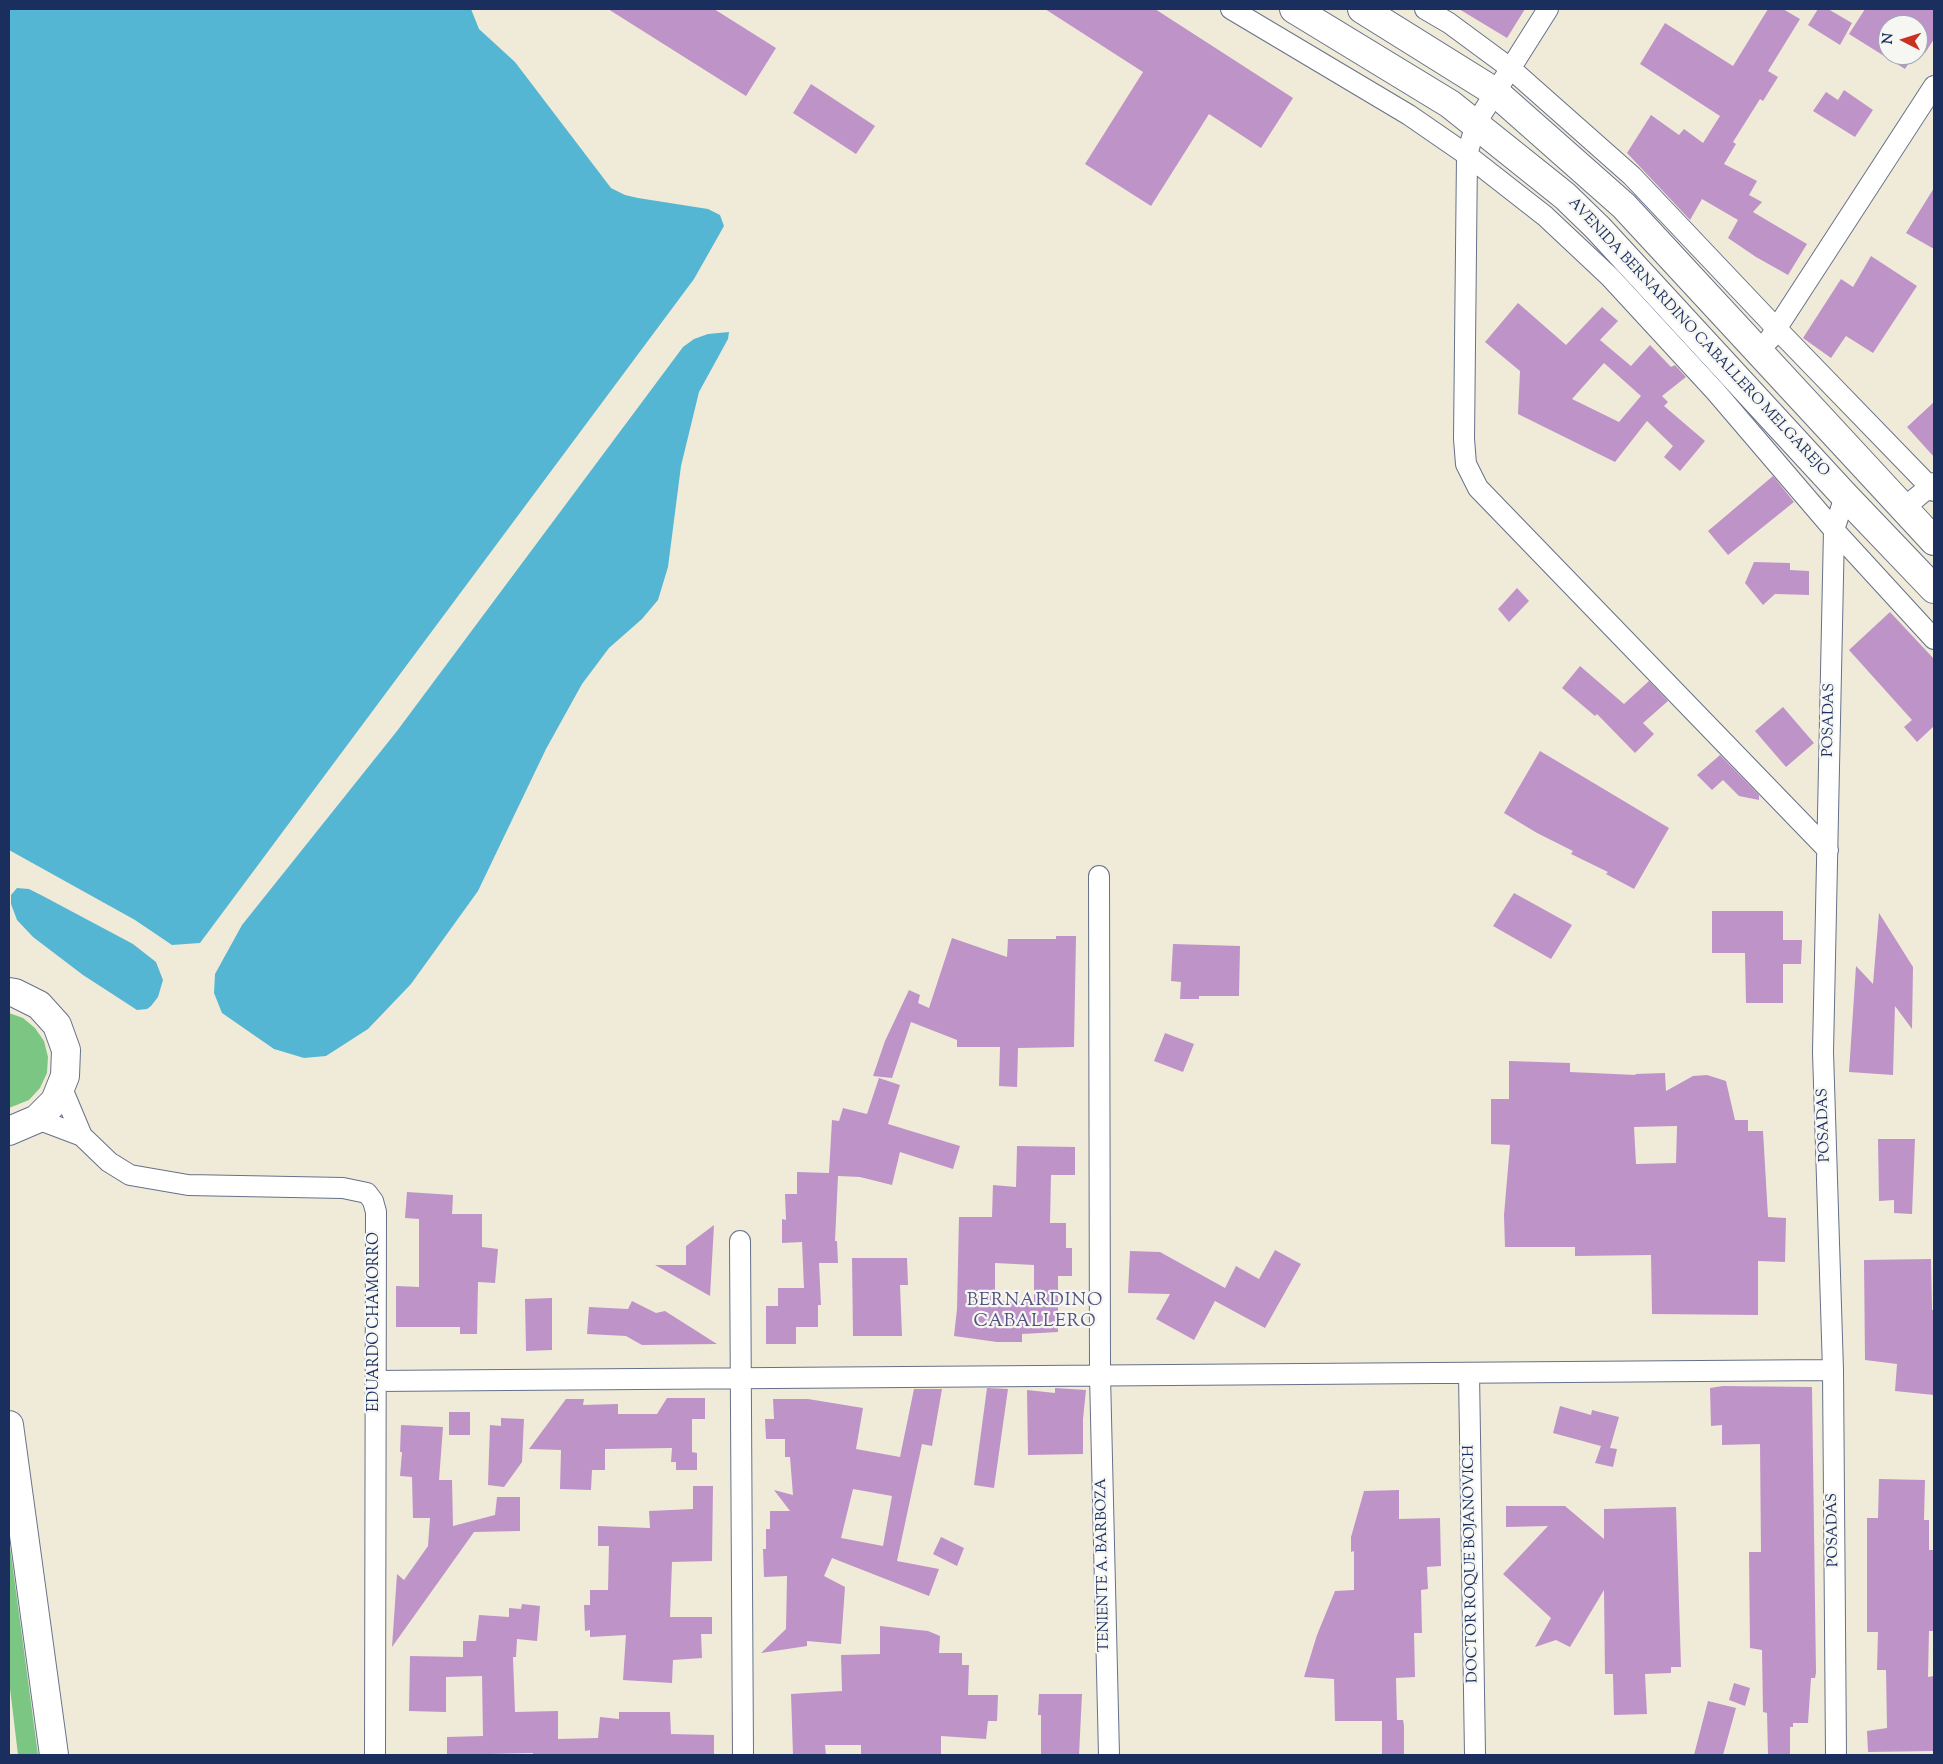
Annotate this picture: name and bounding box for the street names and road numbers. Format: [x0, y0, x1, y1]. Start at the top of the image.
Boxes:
street label: AVENIDA BERNARDINO CABALLERO MELGAREJO [1564, 195, 1832, 481]
street label: POSADAS [1820, 683, 1840, 757]
street label: POSADAS [1815, 1088, 1835, 1162]
street label: EDUARDO CHAMORRO [366, 1232, 384, 1412]
street label: DOCTOR ROQUE BOJANOVICH [1461, 1445, 1483, 1683]
street label: TENIENTE A. BARBOZA [1093, 1478, 1115, 1652]
street label: POSADAS [1824, 1493, 1844, 1567]

